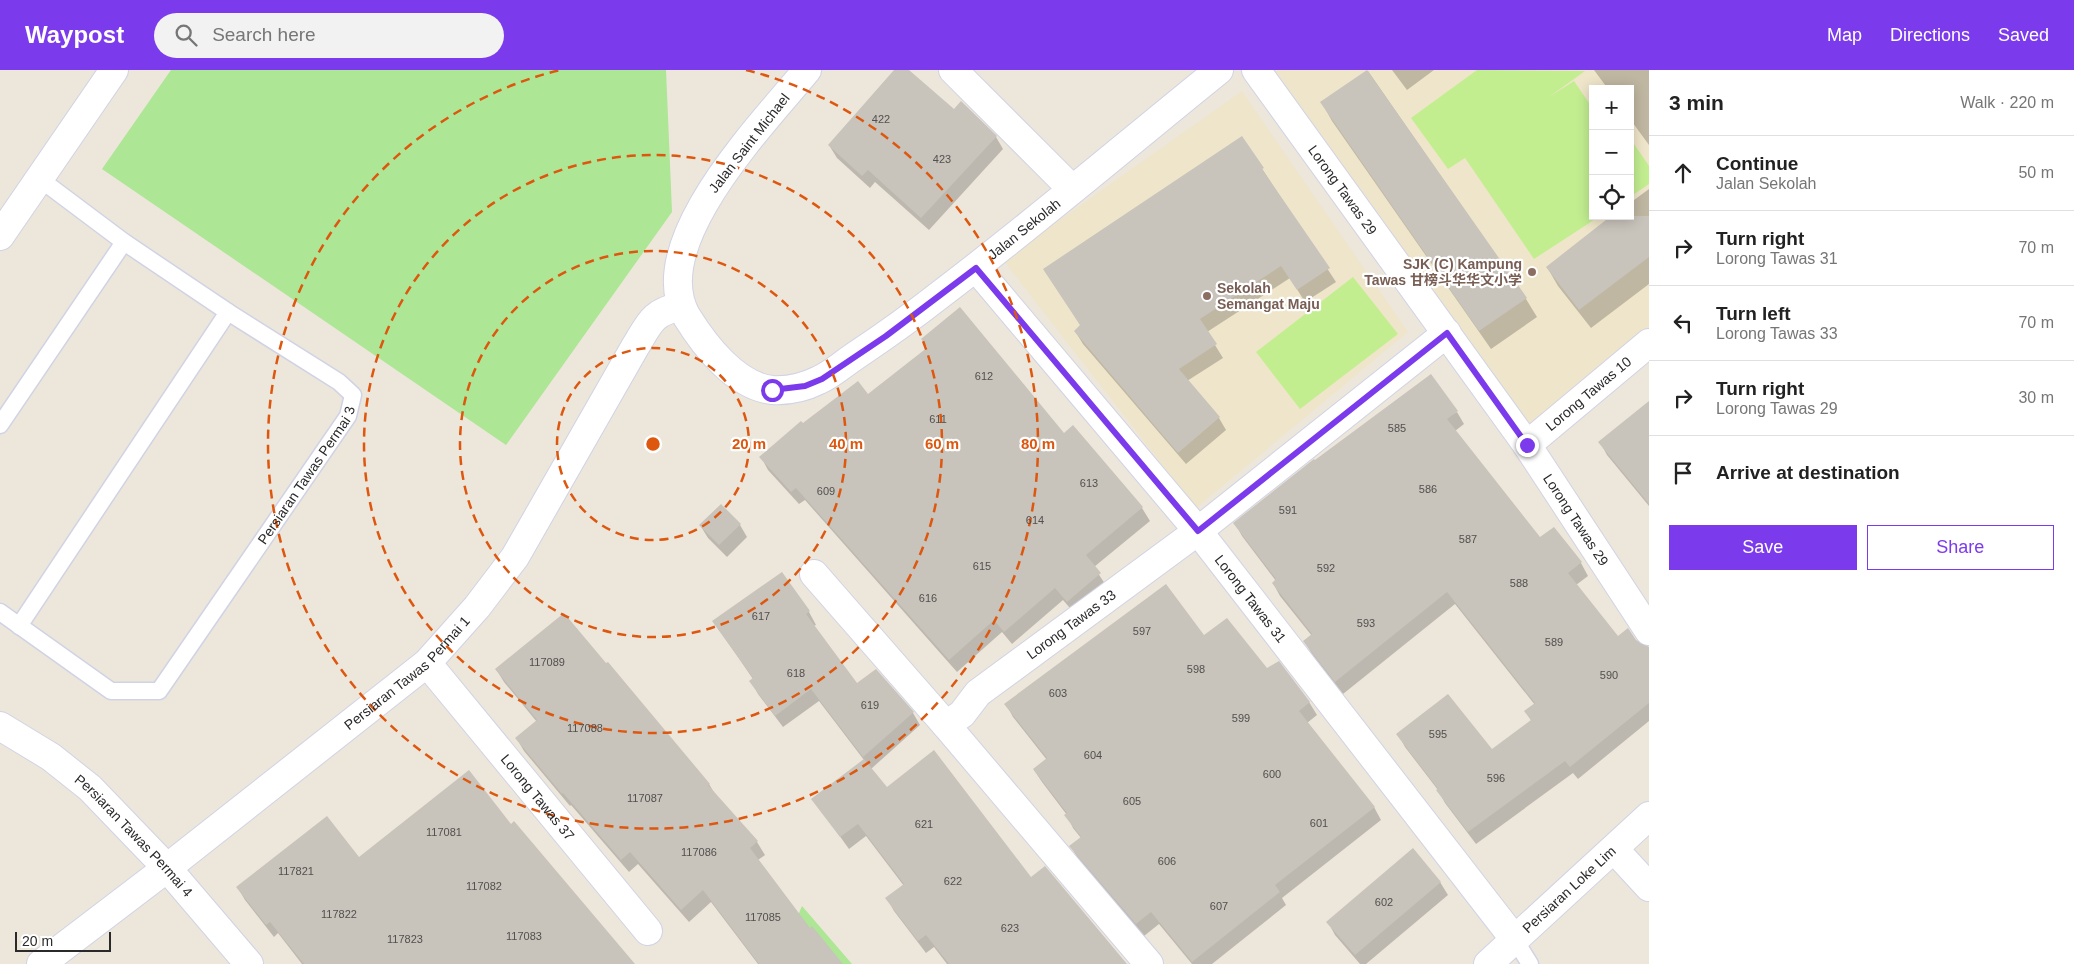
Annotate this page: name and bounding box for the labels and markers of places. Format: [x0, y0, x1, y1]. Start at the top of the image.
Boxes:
place label: SJK (C) Kampung Tawas 甘榜斗华华文小学 [1364, 256, 1522, 288]
marker: SJK (C) Kampung Tawas 甘榜斗华华文小学 [1526, 266, 1538, 278]
place label: Sekolah Semangat Maju [1217, 280, 1320, 312]
marker: Sekolah Semangat Maju [1201, 290, 1213, 302]
centre of rings [644, 435, 662, 453]

